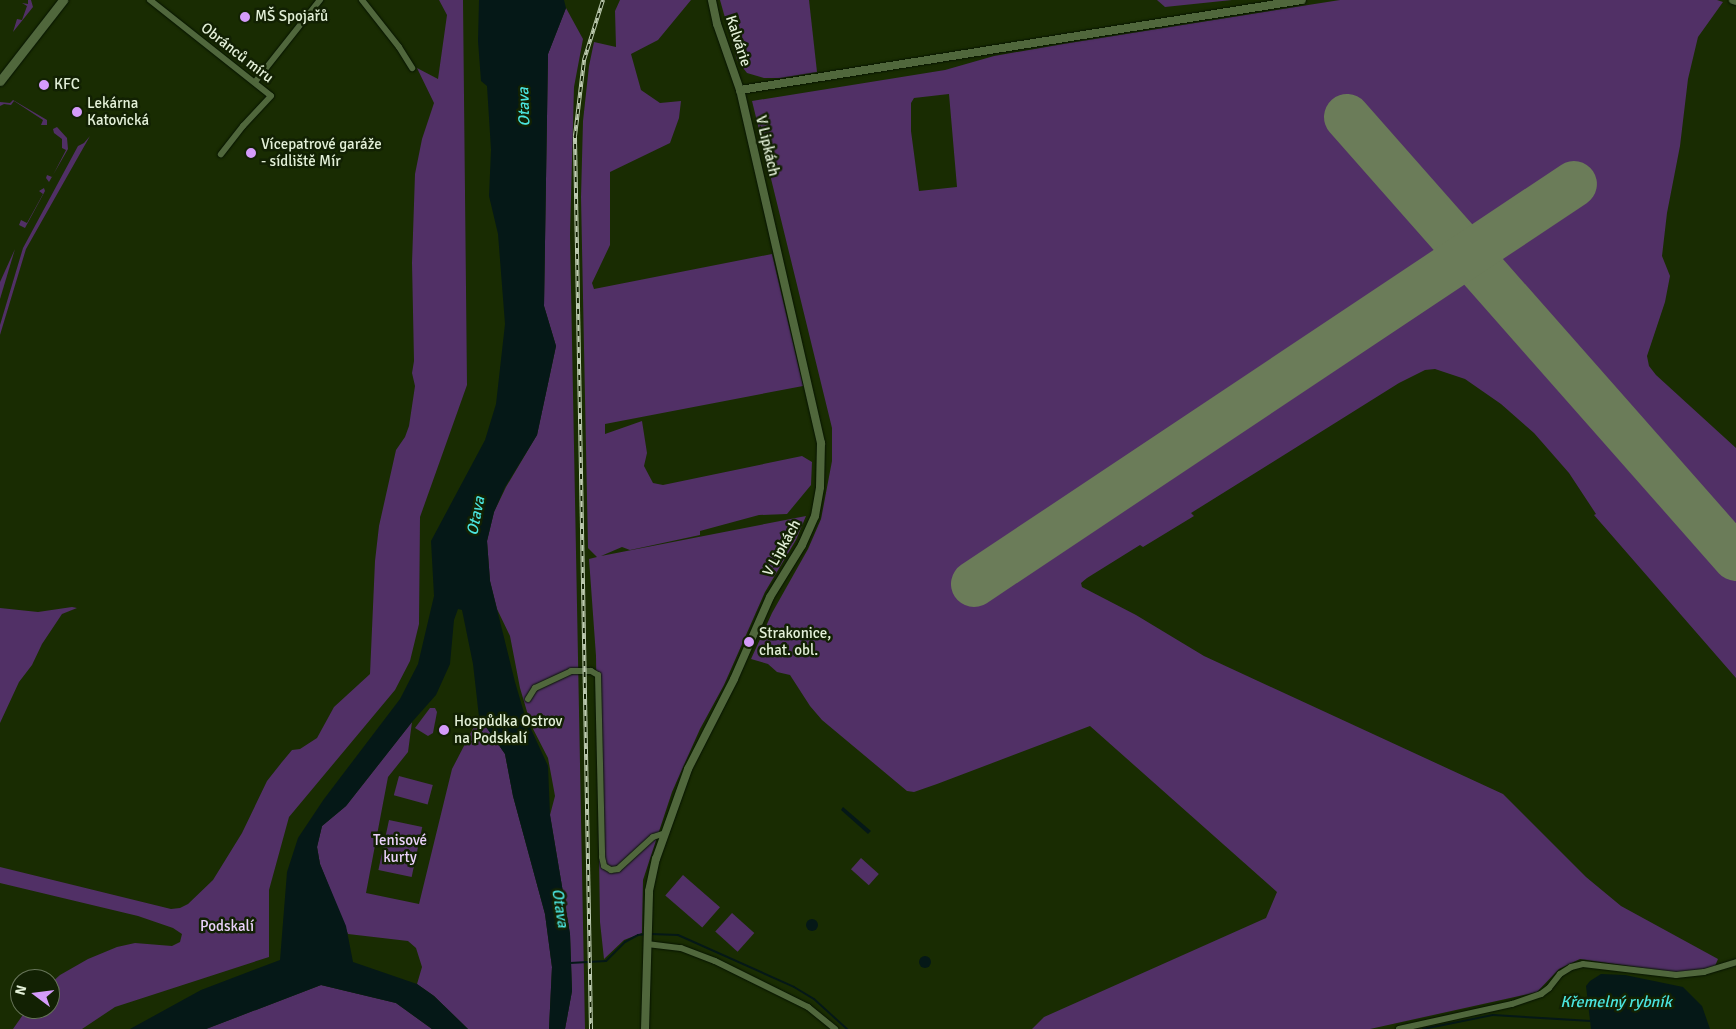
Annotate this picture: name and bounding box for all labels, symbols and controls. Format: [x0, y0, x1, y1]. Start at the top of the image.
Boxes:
place label: MŠ Spojařů [255, 8, 328, 26]
marker: MŠ Spojařů [239, 11, 251, 23]
street label: Kalvárie [721, 13, 755, 69]
street label: Obránců míru [197, 19, 277, 87]
place label: KFC [54, 76, 80, 94]
marker: KFC [38, 79, 50, 91]
water label: Otava [514, 87, 534, 127]
place label: Lekárna Katovická [87, 94, 149, 129]
marker: Lekárna Katovická [71, 106, 83, 118]
street label: V Lipkách [751, 114, 783, 178]
place label: Vícepatrové garáže - sídliště Mír [261, 135, 382, 170]
marker: Vícepatrové garáže - sídliště Mír [245, 147, 257, 159]
water label: Otava [463, 495, 489, 537]
street label: V Lipkách [759, 517, 805, 579]
place label: Strakonice, chat. obl. [759, 624, 831, 659]
marker: Strakonice, chat. obl. [743, 636, 755, 648]
place label: Hospůdka Ostrov na Podskalí [454, 712, 562, 747]
marker: Hospůdka Ostrov na Podskalí [438, 724, 450, 736]
park label: Tenisové kurty [373, 831, 427, 866]
water label: Otava [547, 887, 573, 929]
park label: Podskalí [200, 918, 254, 936]
north arrow [10, 969, 60, 1019]
text: N [12, 983, 30, 997]
water label: Křemelný rybník [1560, 992, 1672, 1012]

